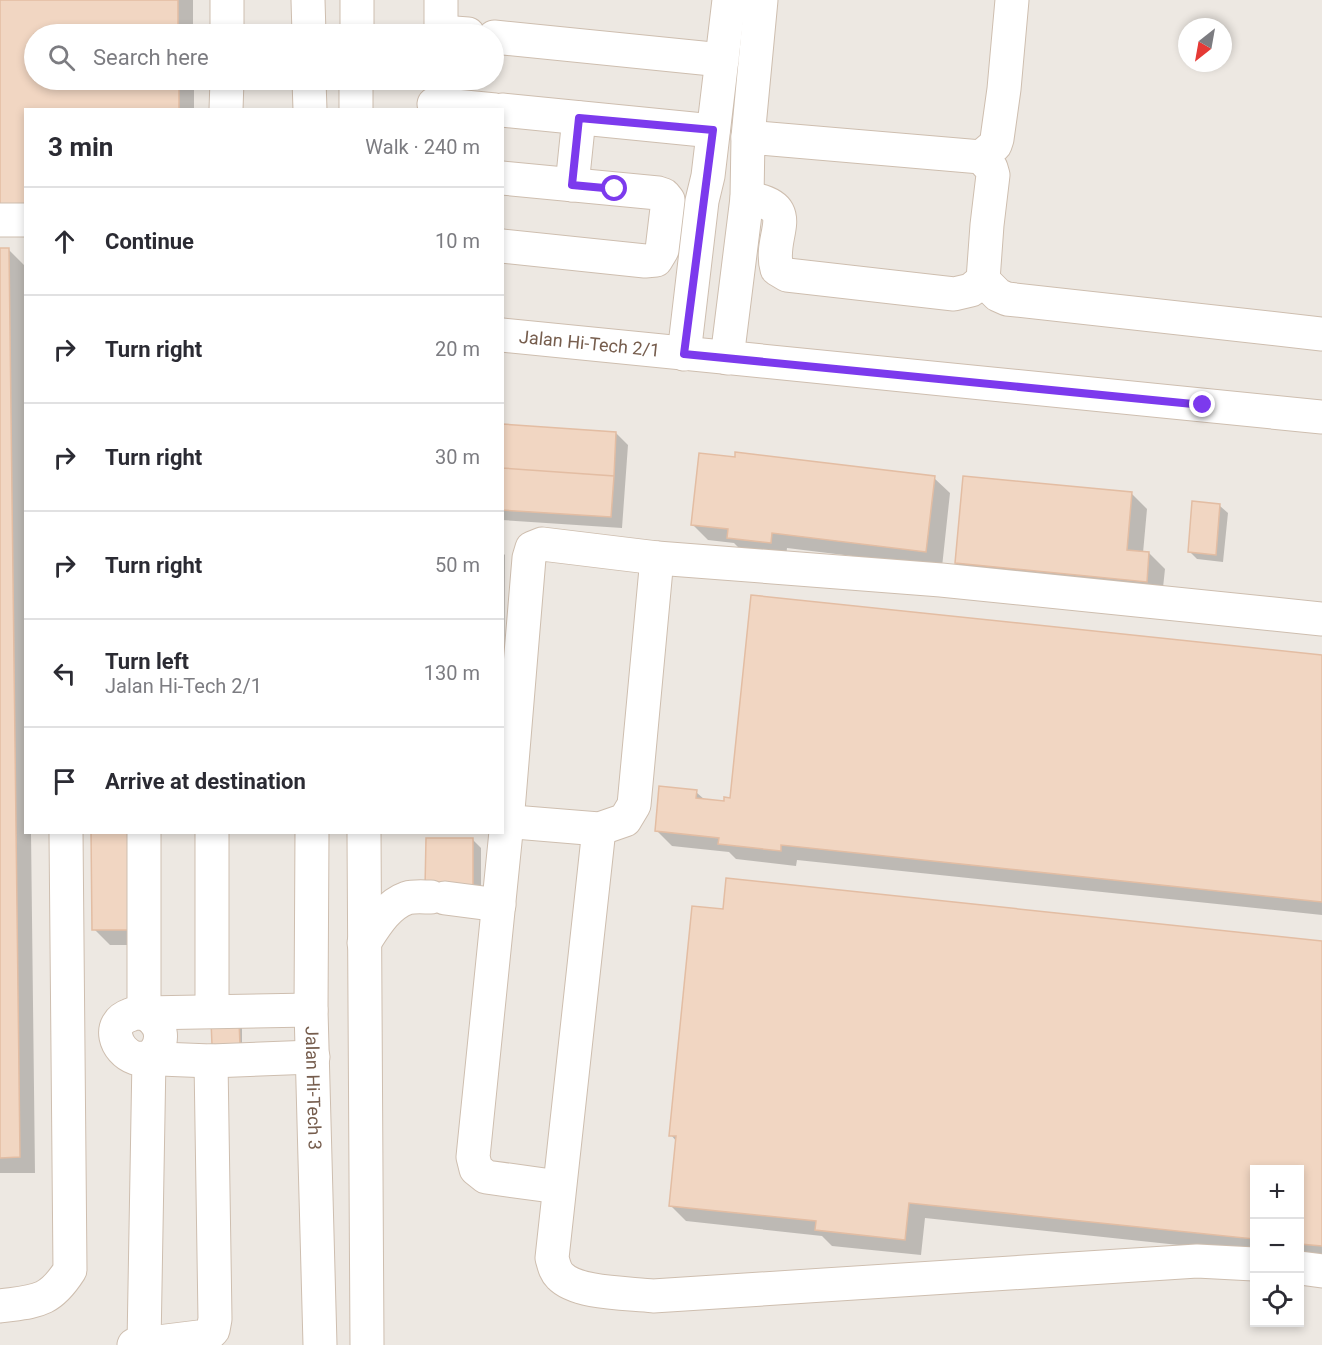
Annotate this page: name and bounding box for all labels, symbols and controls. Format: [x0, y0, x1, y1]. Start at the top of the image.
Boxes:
north arrow [1178, 18, 1232, 72]
search box [24, 24, 504, 90]
icon: search [45, 41, 78, 74]
text: Search here [93, 45, 209, 70]
text: 3 min [48, 132, 113, 162]
text: Walk · 240 m [365, 135, 480, 159]
route start [601, 175, 627, 201]
icon: ahead [48, 225, 81, 258]
text: Continue [105, 229, 194, 254]
text: 10 m [435, 229, 480, 253]
street label: Jalan Hi-Tech 2/1 [518, 326, 661, 361]
icon: right [48, 333, 81, 366]
text: Turn right [105, 337, 202, 362]
text: 20 m [435, 337, 480, 361]
route end [1189, 391, 1215, 417]
icon: right [48, 441, 81, 474]
text: Turn right [105, 445, 202, 470]
text: 30 m [435, 445, 480, 469]
icon: right [48, 549, 81, 582]
text: Turn right [105, 553, 202, 578]
text: 50 m [435, 553, 480, 577]
text: Turn left [105, 649, 189, 674]
icon: left [48, 657, 81, 690]
text: 130 m [424, 661, 480, 685]
text: Jalan Hi-Tech 2/1 [105, 674, 262, 698]
icon: arrive [48, 765, 81, 798]
text: Arrive at destination [105, 769, 306, 794]
street label: Jalan Hi-Tech 3 [301, 1026, 326, 1150]
map controls [1250, 1165, 1304, 1327]
button: + [1250, 1165, 1304, 1219]
button: − [1250, 1219, 1304, 1273]
button: locate [1250, 1273, 1304, 1327]

